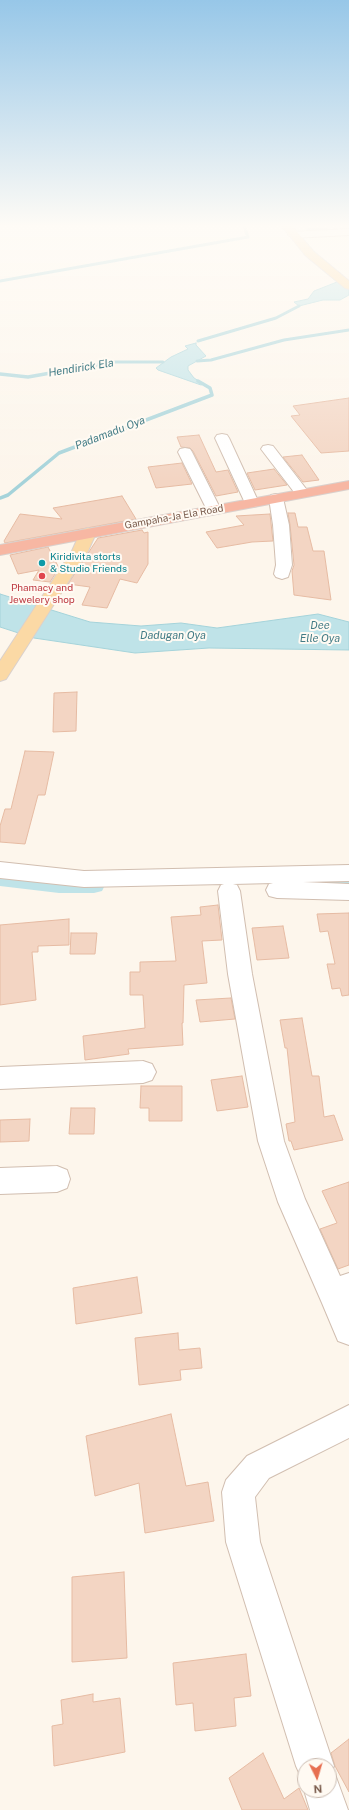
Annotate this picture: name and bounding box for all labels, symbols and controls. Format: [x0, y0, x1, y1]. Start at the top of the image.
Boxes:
water label: Hendirick Ela [47, 356, 115, 380]
water label: Padamadu Oya [73, 414, 147, 452]
street label: Gampaha-Ja Ela Road [124, 502, 224, 532]
place label: Kiridivita storts & Studio Friends [50, 551, 127, 574]
marker: Kiridivita storts & Studio Friends [37, 558, 47, 568]
marker: Phamacy and Jewelery shop [37, 571, 47, 581]
place label: Phamacy and Jewelery shop [9, 582, 75, 606]
water label: Dee Elle Oya [300, 619, 340, 645]
water label: Dadugan Oya [140, 629, 206, 643]
north arrow [297, 1758, 337, 1798]
text: N [313, 1783, 323, 1795]

